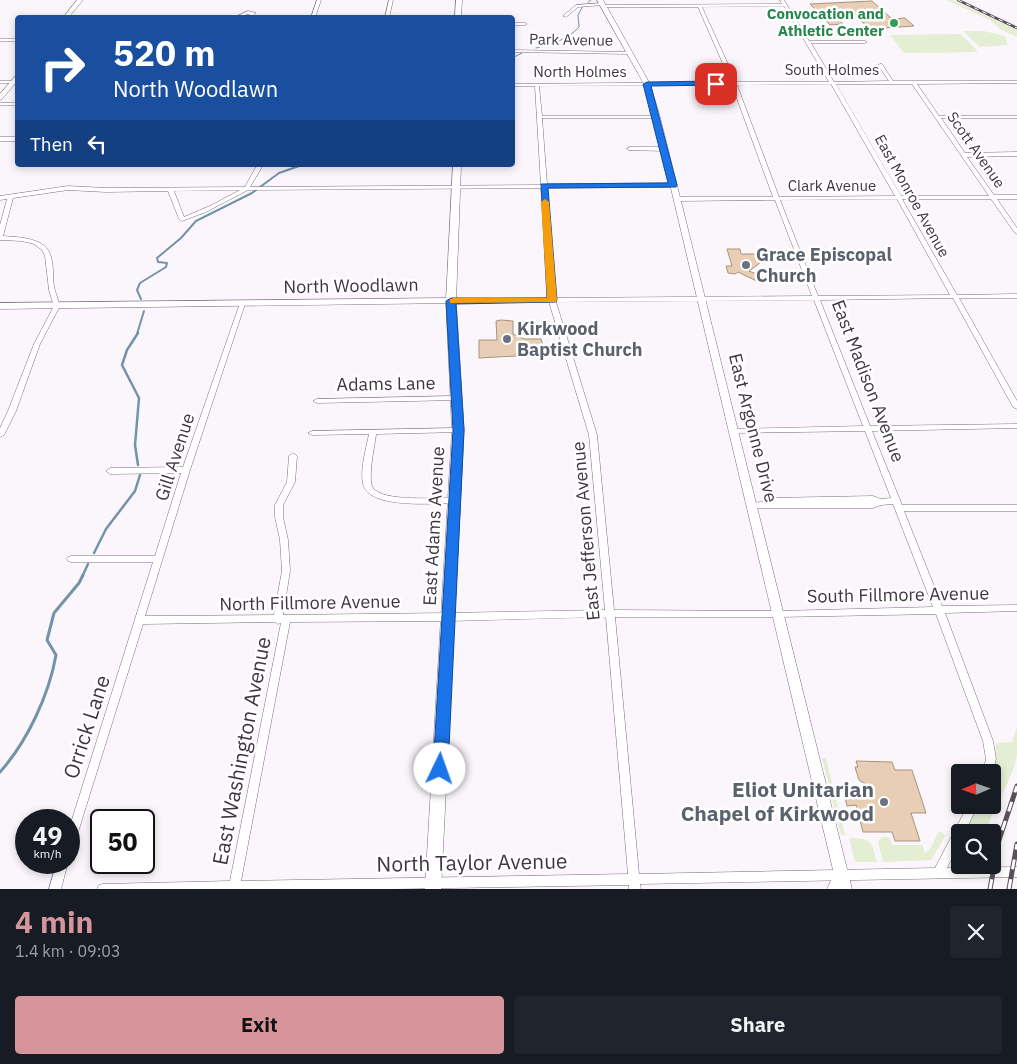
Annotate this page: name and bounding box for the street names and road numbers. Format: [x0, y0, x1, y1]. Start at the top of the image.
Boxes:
street label: Park Avenue [529, 29, 613, 50]
street label: South Holmes [785, 60, 879, 79]
street label: North Holmes [533, 62, 627, 81]
street label: Scott Avenue [943, 108, 1010, 191]
street label: East Monroe Avenue [871, 131, 954, 261]
street label: Clark Avenue [788, 176, 876, 195]
street label: North Woodlawn [283, 273, 419, 298]
street label: East Madison Avenue [827, 296, 910, 465]
street label: East Argonne Drive [724, 351, 783, 505]
street label: Adams Lane [336, 371, 436, 396]
street label: Gill Avenue [150, 410, 200, 504]
street label: East Jefferson Avenue [566, 440, 605, 622]
street label: East Adams Avenue [418, 445, 449, 606]
street label: South Fillmore Avenue [807, 581, 989, 608]
street label: North Fillmore Avenue [219, 589, 401, 616]
street label: East Washington Avenue [205, 634, 277, 867]
street label: Orrick Lane [56, 671, 116, 782]
street label: North Taylor Avenue [376, 846, 568, 878]

